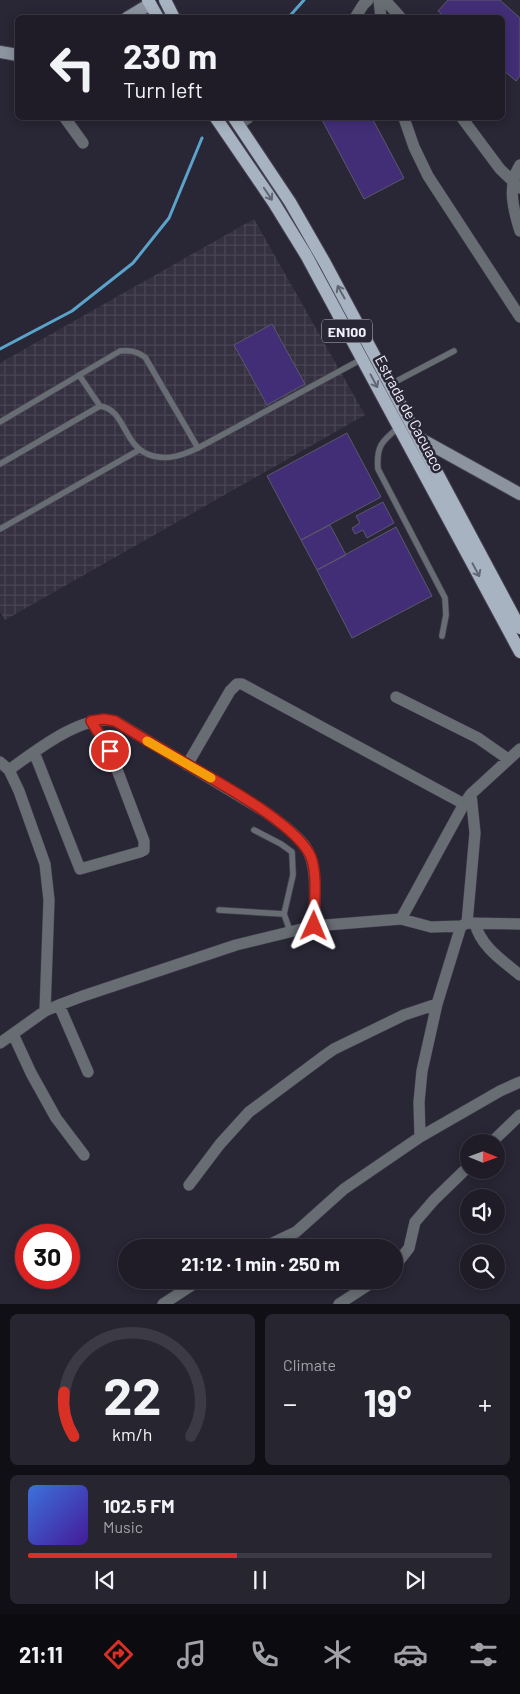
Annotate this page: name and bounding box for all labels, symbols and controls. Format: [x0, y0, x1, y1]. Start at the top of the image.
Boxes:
text: 230 m [123, 34, 217, 76]
icon: left [40, 35, 105, 100]
text: Turn left [123, 76, 203, 102]
one-way arrow [263, 187, 273, 201]
one-way arrow [336, 284, 346, 299]
road number: EN100 [322, 320, 372, 342]
street label: Estrada de Cacuaco [372, 352, 448, 474]
one-way arrow [370, 373, 379, 388]
one-way arrow [471, 563, 481, 578]
pin [89, 730, 131, 772]
icon: arrive [96, 737, 124, 765]
position arrow [287, 899, 339, 951]
north arrow [460, 1134, 505, 1179]
map controls [460, 1134, 505, 1289]
button: sound [460, 1189, 505, 1234]
speed limit sign: 30 [15, 1224, 80, 1289]
button: search [460, 1244, 505, 1289]
text: 21:12 · 1 min · 250 m [181, 1252, 340, 1275]
text: Climate [283, 1355, 336, 1374]
text: 22 [103, 1363, 162, 1425]
text: 19° [364, 1379, 411, 1425]
text: − [283, 1386, 297, 1420]
text: + [478, 1386, 492, 1420]
text: km/h [112, 1423, 153, 1445]
text: 102.5 FM [103, 1494, 175, 1517]
text: Music [103, 1517, 143, 1536]
icon: previous [91, 1566, 119, 1594]
icon: pause [246, 1566, 274, 1594]
icon: next [401, 1566, 429, 1594]
icon: directions [101, 1637, 136, 1672]
icon: music [174, 1637, 209, 1672]
icon: phone [247, 1637, 282, 1672]
icon: climate [320, 1637, 355, 1672]
icon: car [393, 1637, 428, 1672]
icon: filters [466, 1637, 501, 1672]
text: 21:11 [19, 1641, 63, 1667]

